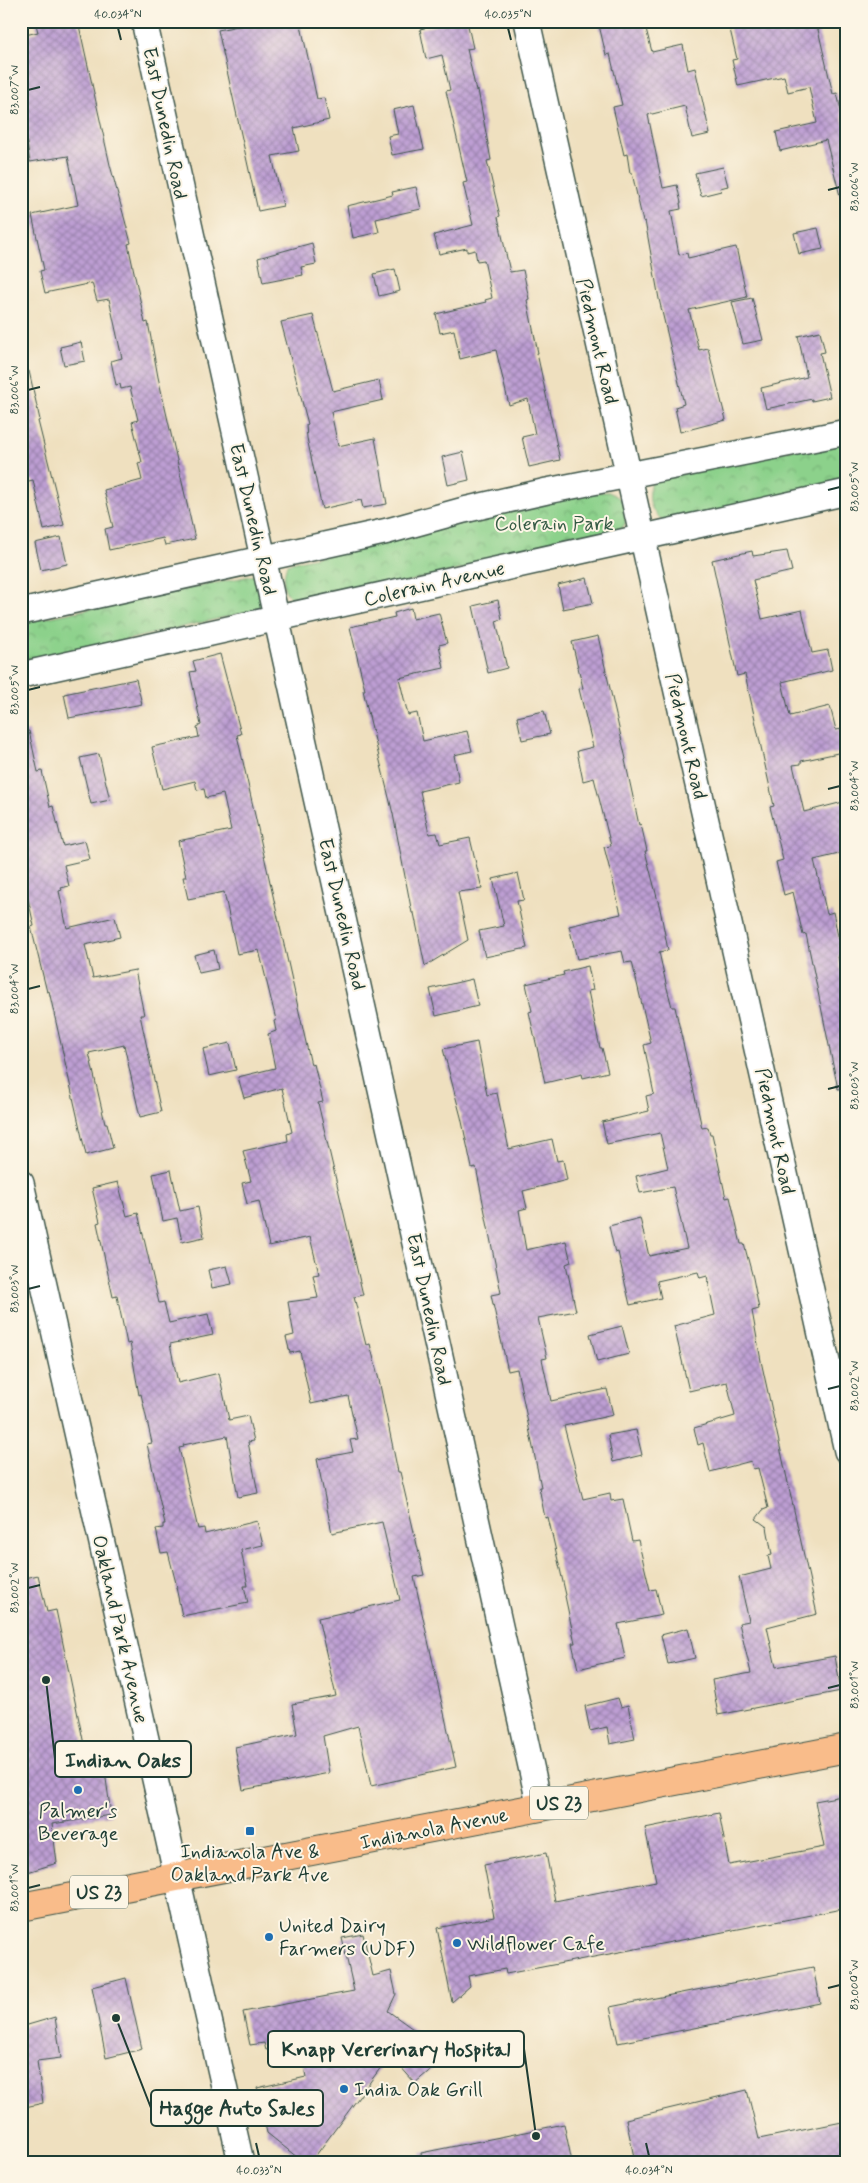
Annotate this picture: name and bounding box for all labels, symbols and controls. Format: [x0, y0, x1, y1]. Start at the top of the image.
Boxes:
text: 40.034°N [94, 7, 142, 23]
text: 40.035°N [484, 7, 532, 23]
street label: East Dunedin Road [135, 45, 194, 202]
text: 83.007°W [7, 65, 23, 115]
text: 83.006°W [847, 162, 863, 211]
street label: Piedmont Road [569, 276, 624, 407]
text: 83.006°W [7, 365, 23, 414]
street label: East Dunedin Road [222, 441, 283, 598]
text: 83.005°W [847, 462, 863, 512]
park label: Colerain Park [494, 511, 614, 538]
street label: Colerain Avenue [361, 555, 507, 614]
text: 83.005°W [7, 665, 23, 715]
street label: Piedmont Road [658, 671, 713, 802]
text: 83.004°W [847, 761, 863, 811]
street label: East Dunedin Road [311, 836, 372, 993]
text: 83.004°W [7, 964, 23, 1014]
text: 83.003°W [847, 1062, 863, 1110]
street label: Piedmont Road [748, 1066, 801, 1197]
street label: East Dunedin Road [399, 1231, 458, 1388]
text: 83.003°W [7, 1265, 23, 1313]
text: 83.002°W [847, 1361, 863, 1411]
street label: Oakland Park Avenue [85, 1533, 154, 1726]
text: 83.002°W [7, 1563, 23, 1613]
text: 83.001°W [847, 1661, 863, 1709]
callout: Indian Oaks [55, 1741, 191, 1777]
text: Indian Oaks [65, 1747, 182, 1775]
marker: Palmer's Beverage [72, 1784, 84, 1796]
road number: US 23 [530, 1786, 588, 1820]
place label: Palmer's Beverage [38, 1798, 118, 1848]
street label: Indianola Avenue [358, 1802, 511, 1857]
marker: Indianola Ave & Oakland Park Ave [244, 1825, 256, 1837]
place label: Indianola Ave & Oakland Park Ave [171, 1839, 329, 1889]
text: 83.001°W [7, 1864, 23, 1912]
road number: US 23 [70, 1875, 128, 1908]
place label: United Dairy Farmers (UDF) [279, 1913, 415, 1963]
marker: United Dairy Farmers (UDF) [263, 1931, 275, 1943]
place label: Wildflower Cafe [467, 1931, 605, 1958]
marker: Wildflower Cafe [451, 1937, 463, 1949]
text: 83.000°W [847, 1960, 863, 2010]
callout: Knapp Vererinary Hospital [268, 2031, 524, 2067]
text: Knapp Vererinary Hospital [281, 2036, 511, 2064]
place label: India Oak Grill [354, 2077, 483, 2104]
marker: India Oak Grill [338, 2083, 350, 2095]
callout: Hagge Auto Sales [151, 2090, 323, 2126]
text: Hagge Auto Sales [159, 2095, 316, 2125]
text: 40.033°N [236, 2163, 282, 2179]
text: 40.034°N [625, 2163, 673, 2179]

